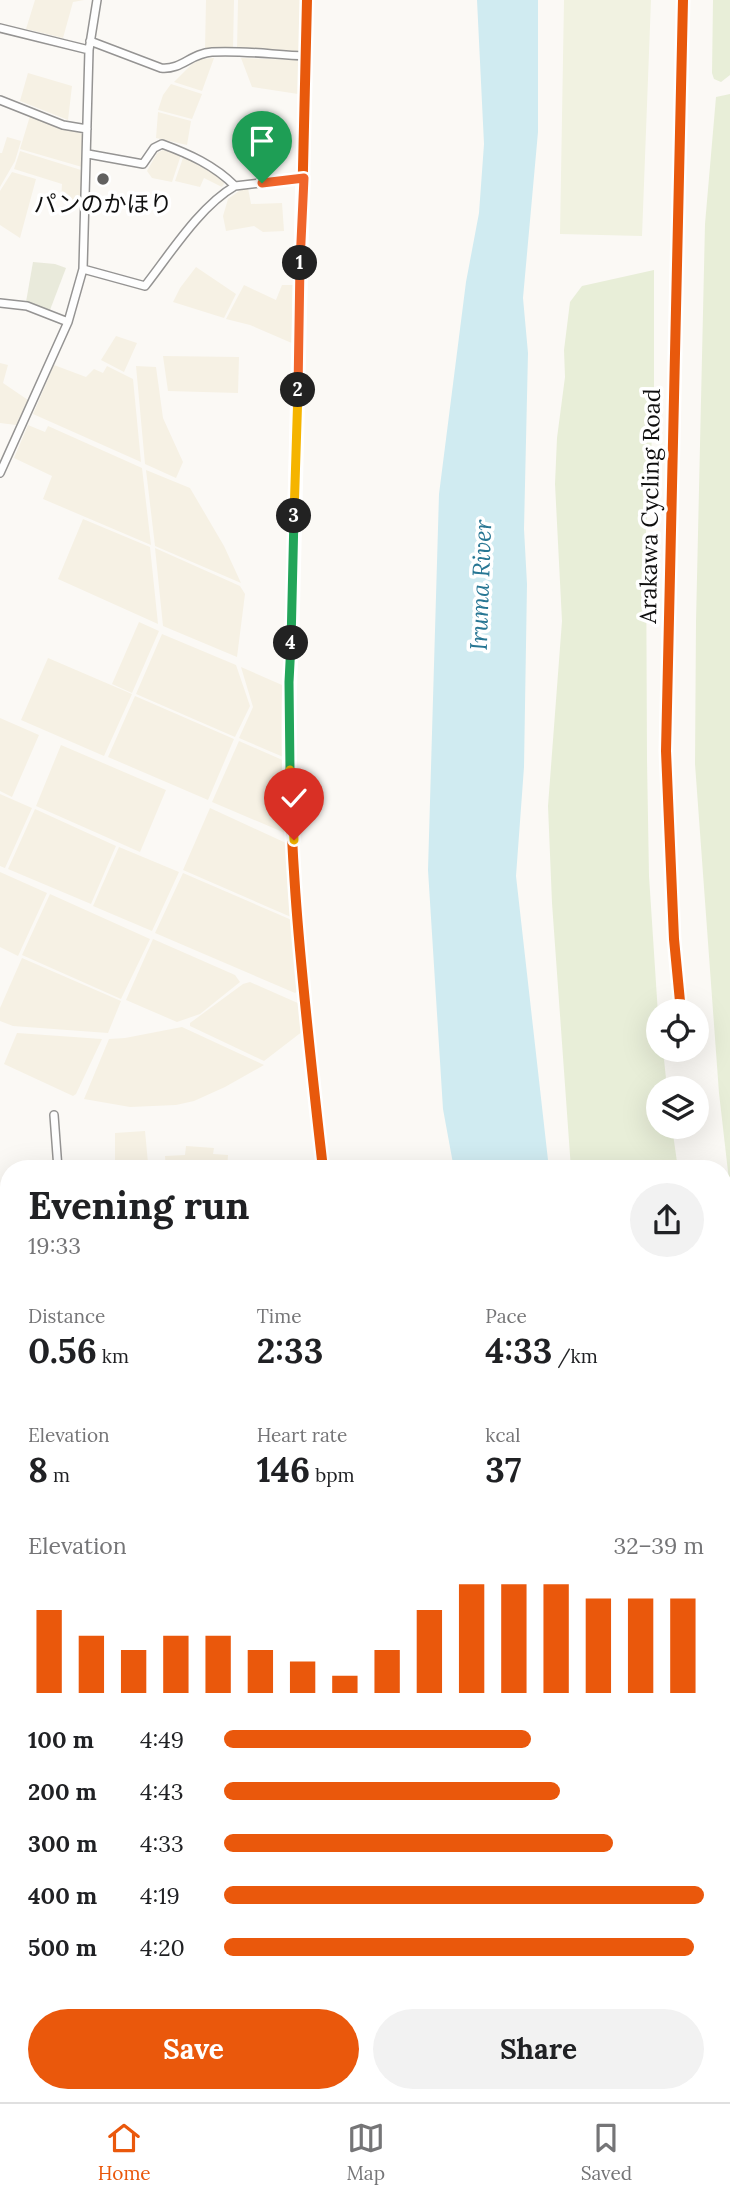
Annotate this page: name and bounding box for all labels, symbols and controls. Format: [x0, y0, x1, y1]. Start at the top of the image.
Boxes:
pin [232, 111, 292, 183]
icon: arrive [243, 122, 281, 160]
marker: パンのかほり [95, 171, 111, 187]
place label: パンのかほり [33, 189, 173, 218]
pin: 1 [282, 246, 318, 280]
text: 1 [296, 250, 303, 274]
pin: 2 [280, 372, 316, 408]
text: 2 [292, 377, 303, 401]
street label: Arakawa Cycling Road [633, 388, 666, 625]
pin: 3 [276, 498, 312, 534]
text: 3 [288, 503, 299, 527]
water label: Iruma River [463, 519, 498, 651]
pin: 4 [274, 626, 308, 660]
text: 4 [285, 630, 296, 654]
pin [264, 768, 324, 840]
icon: check [275, 779, 313, 817]
map controls [646, 999, 709, 1139]
button: locate [646, 999, 709, 1062]
button: layers [646, 1076, 709, 1139]
text: Evening run [28, 1181, 250, 1229]
button: share [630, 1183, 704, 1257]
text: 19:33 [28, 1231, 81, 1260]
text: Distance [28, 1304, 105, 1328]
text: Time [257, 1304, 301, 1328]
text: Pace [485, 1304, 527, 1328]
text: 0.56 [28, 1328, 97, 1373]
text: 2:33 [257, 1328, 323, 1373]
text: 4:33 [485, 1328, 552, 1373]
text: km [97, 1344, 129, 1368]
text: /km [552, 1344, 598, 1368]
text: Elevation [28, 1423, 110, 1447]
text: Heart rate [257, 1423, 347, 1447]
text: kcal [485, 1423, 520, 1447]
text: 8 [28, 1447, 48, 1492]
text: 146 [257, 1447, 310, 1492]
text: 37 [485, 1447, 521, 1492]
text: m [48, 1463, 70, 1487]
text: bpm [310, 1463, 355, 1487]
text: Elevation [28, 1531, 127, 1560]
text: 32–39 m [614, 1531, 704, 1560]
text: 100 m [28, 1725, 94, 1754]
text: 4:49 [140, 1725, 184, 1754]
text: 200 m [28, 1777, 97, 1806]
text: 4:43 [140, 1777, 184, 1806]
text: 300 m [28, 1829, 97, 1858]
text: 4:33 [140, 1829, 184, 1858]
text: 400 m [28, 1881, 97, 1910]
text: 4:19 [140, 1881, 180, 1910]
text: 500 m [28, 1933, 97, 1962]
text: 4:20 [140, 1933, 185, 1962]
button: Save [28, 2009, 359, 2089]
button: Share [373, 2009, 704, 2089]
tab: Home [98, 2119, 151, 2185]
tab: Map [346, 2119, 385, 2185]
tab: Saved [581, 2119, 632, 2185]

